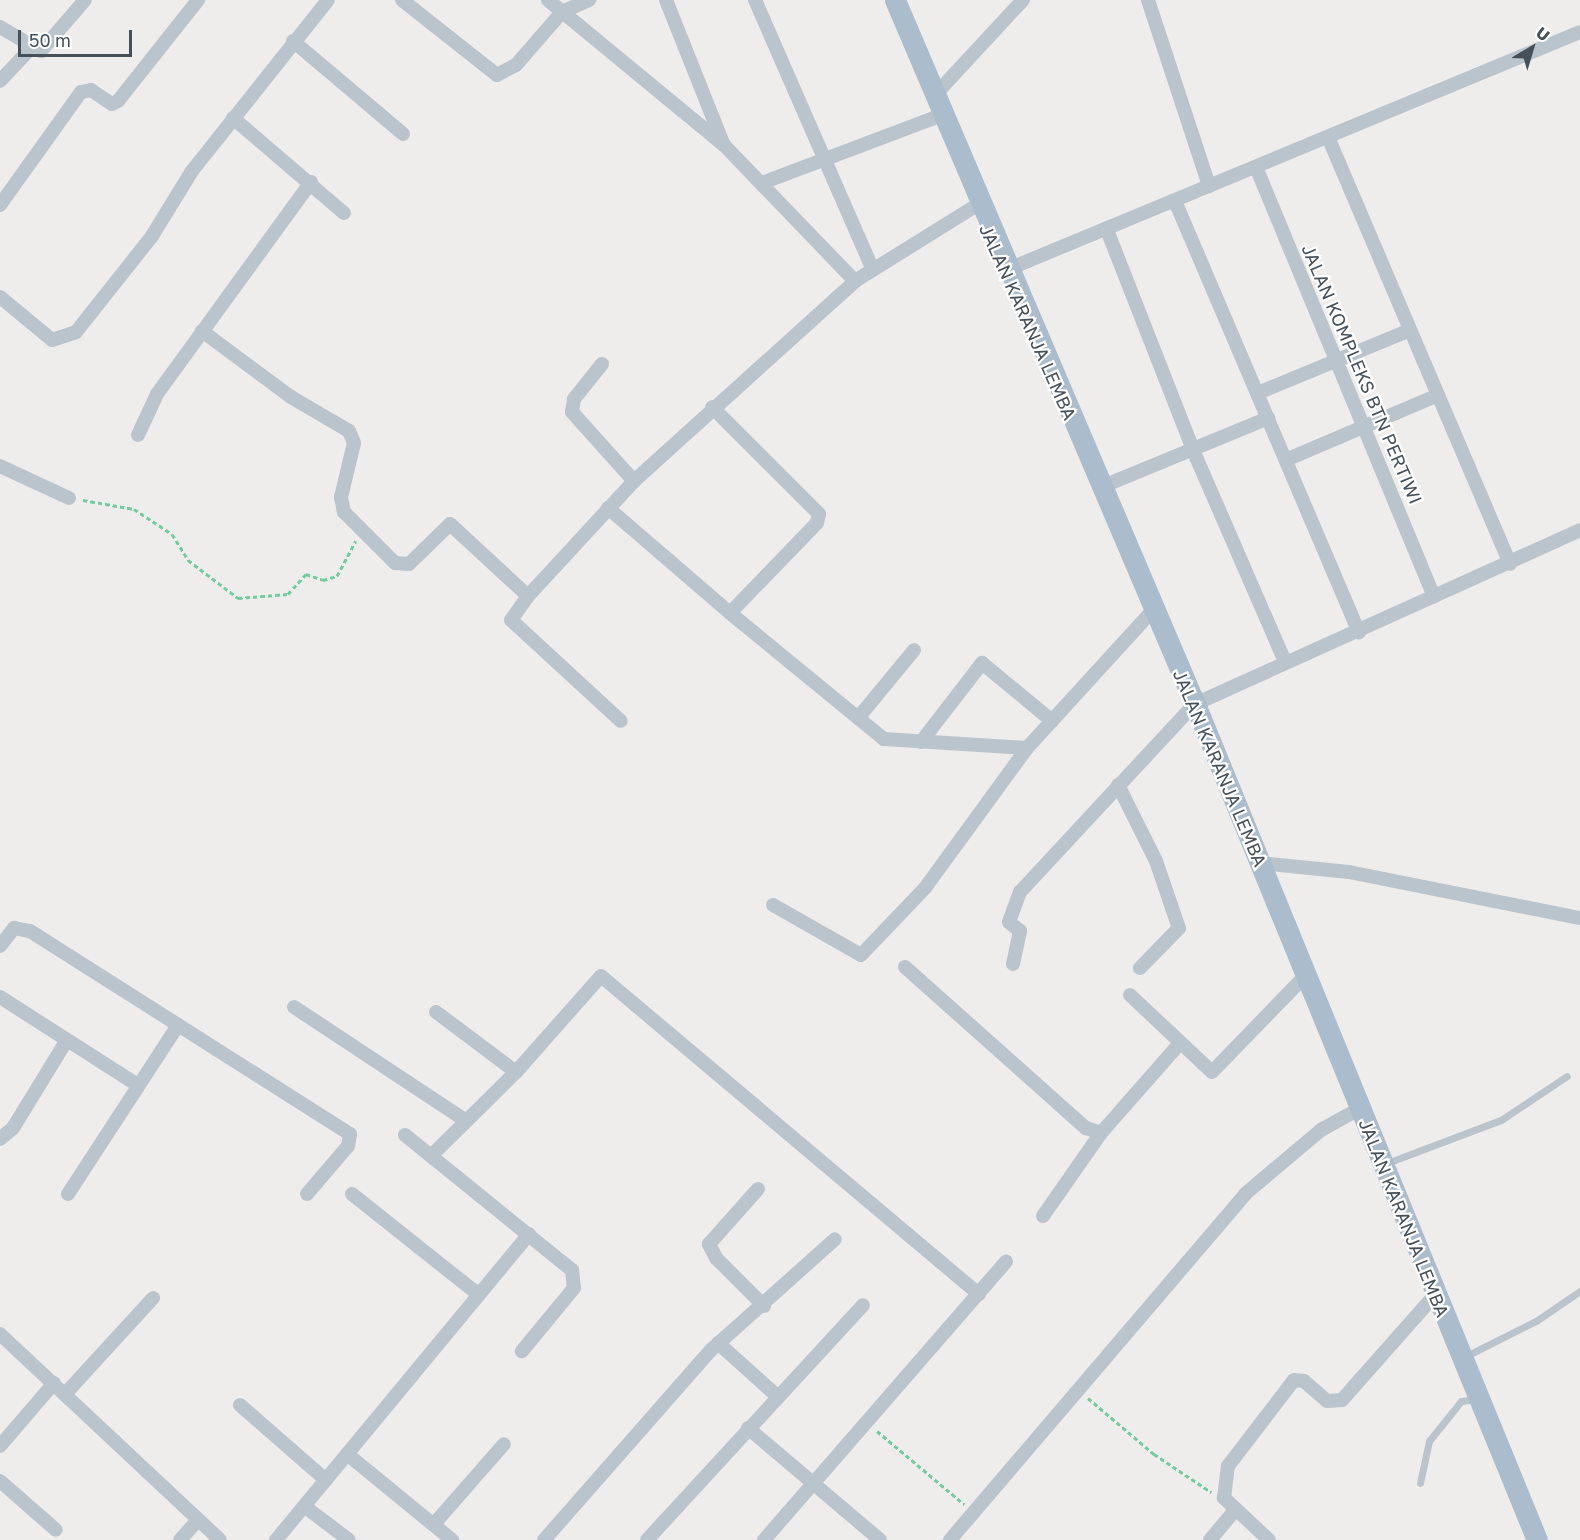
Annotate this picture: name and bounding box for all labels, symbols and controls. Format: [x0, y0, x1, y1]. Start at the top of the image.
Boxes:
scale bar [21, 18, 135, 56]
north arrow [1502, 18, 1562, 78]
text: U [1532, 22, 1554, 45]
text: 50 m [29, 29, 71, 51]
street label: JALAN KARANJA LEMBA [975, 221, 1081, 423]
street label: JALAN KOMPLEKS BTN PERTIWI [1297, 241, 1427, 507]
street label: JALAN KARANJA LEMBA [1169, 666, 1271, 870]
street label: JALAN KARANJA LEMBA [1354, 1116, 1454, 1320]

